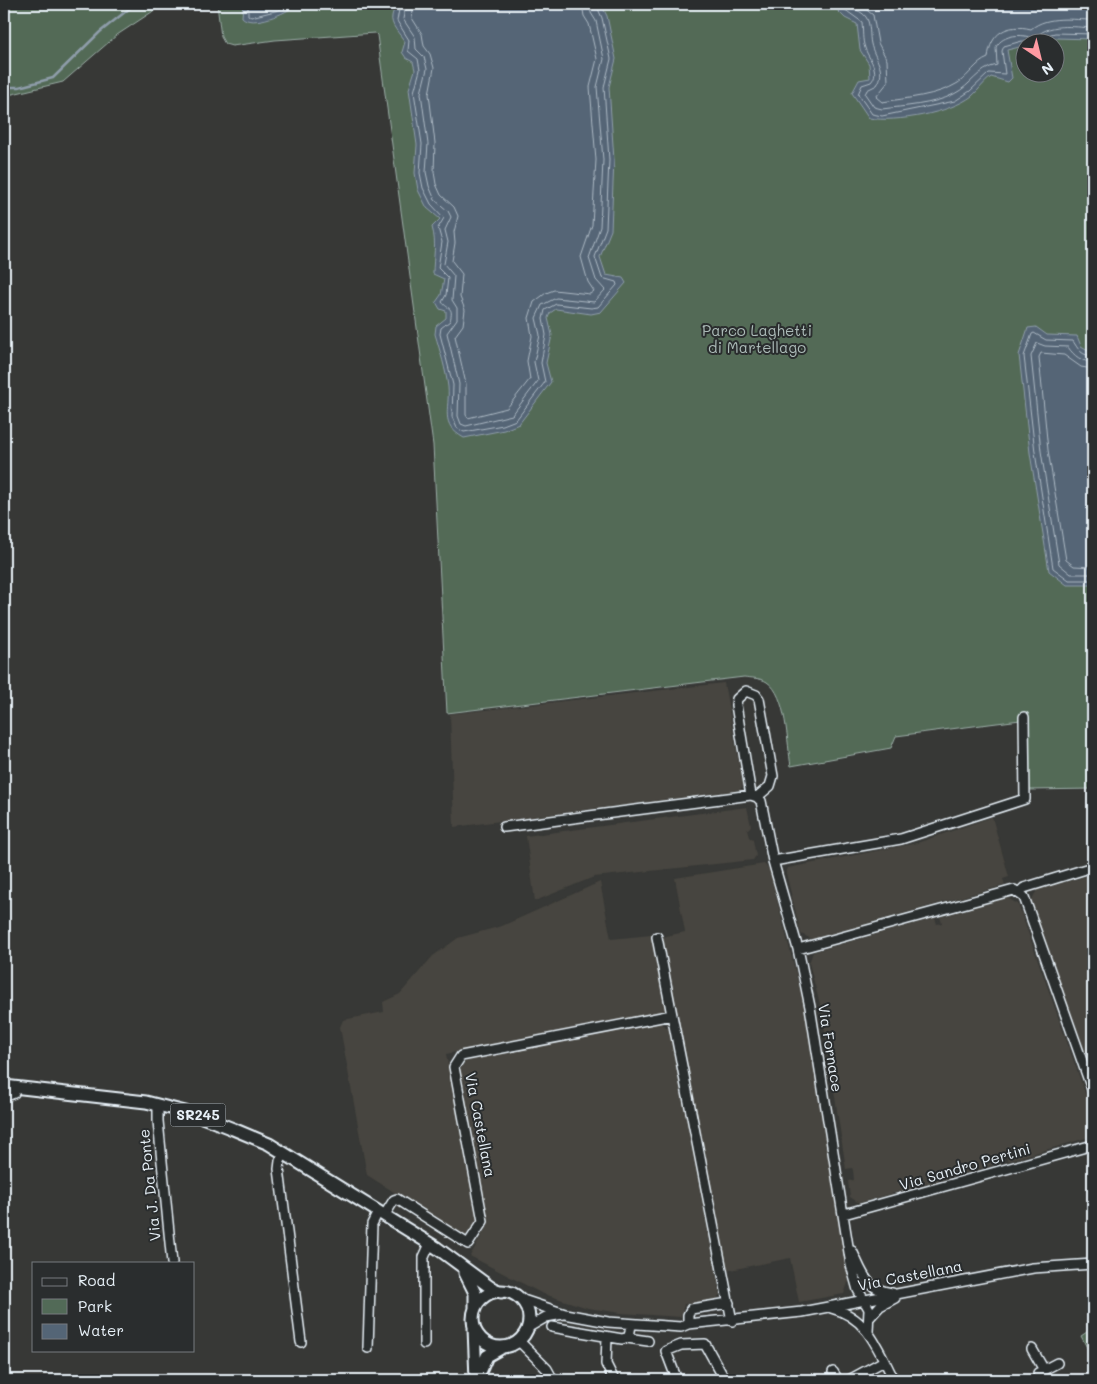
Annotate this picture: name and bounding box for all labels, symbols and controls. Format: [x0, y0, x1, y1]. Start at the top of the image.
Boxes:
north arrow [1014, 32, 1064, 82]
text: N [1038, 58, 1058, 80]
park label: Parco Laghetti di Martellago [702, 320, 812, 357]
street label: Via Fornace [814, 1002, 848, 1093]
street label: Via Castellana [461, 1071, 501, 1179]
road number: SR245 [170, 1104, 226, 1126]
street label: Via J. Da Ponte [133, 1128, 165, 1242]
street label: Via Sandro Pertini [897, 1138, 1033, 1194]
street label: Via Castellana [856, 1255, 964, 1295]
legend [32, 1262, 195, 1352]
text: Road [78, 1270, 115, 1290]
text: Park [78, 1296, 112, 1316]
text: Water [78, 1320, 124, 1340]

